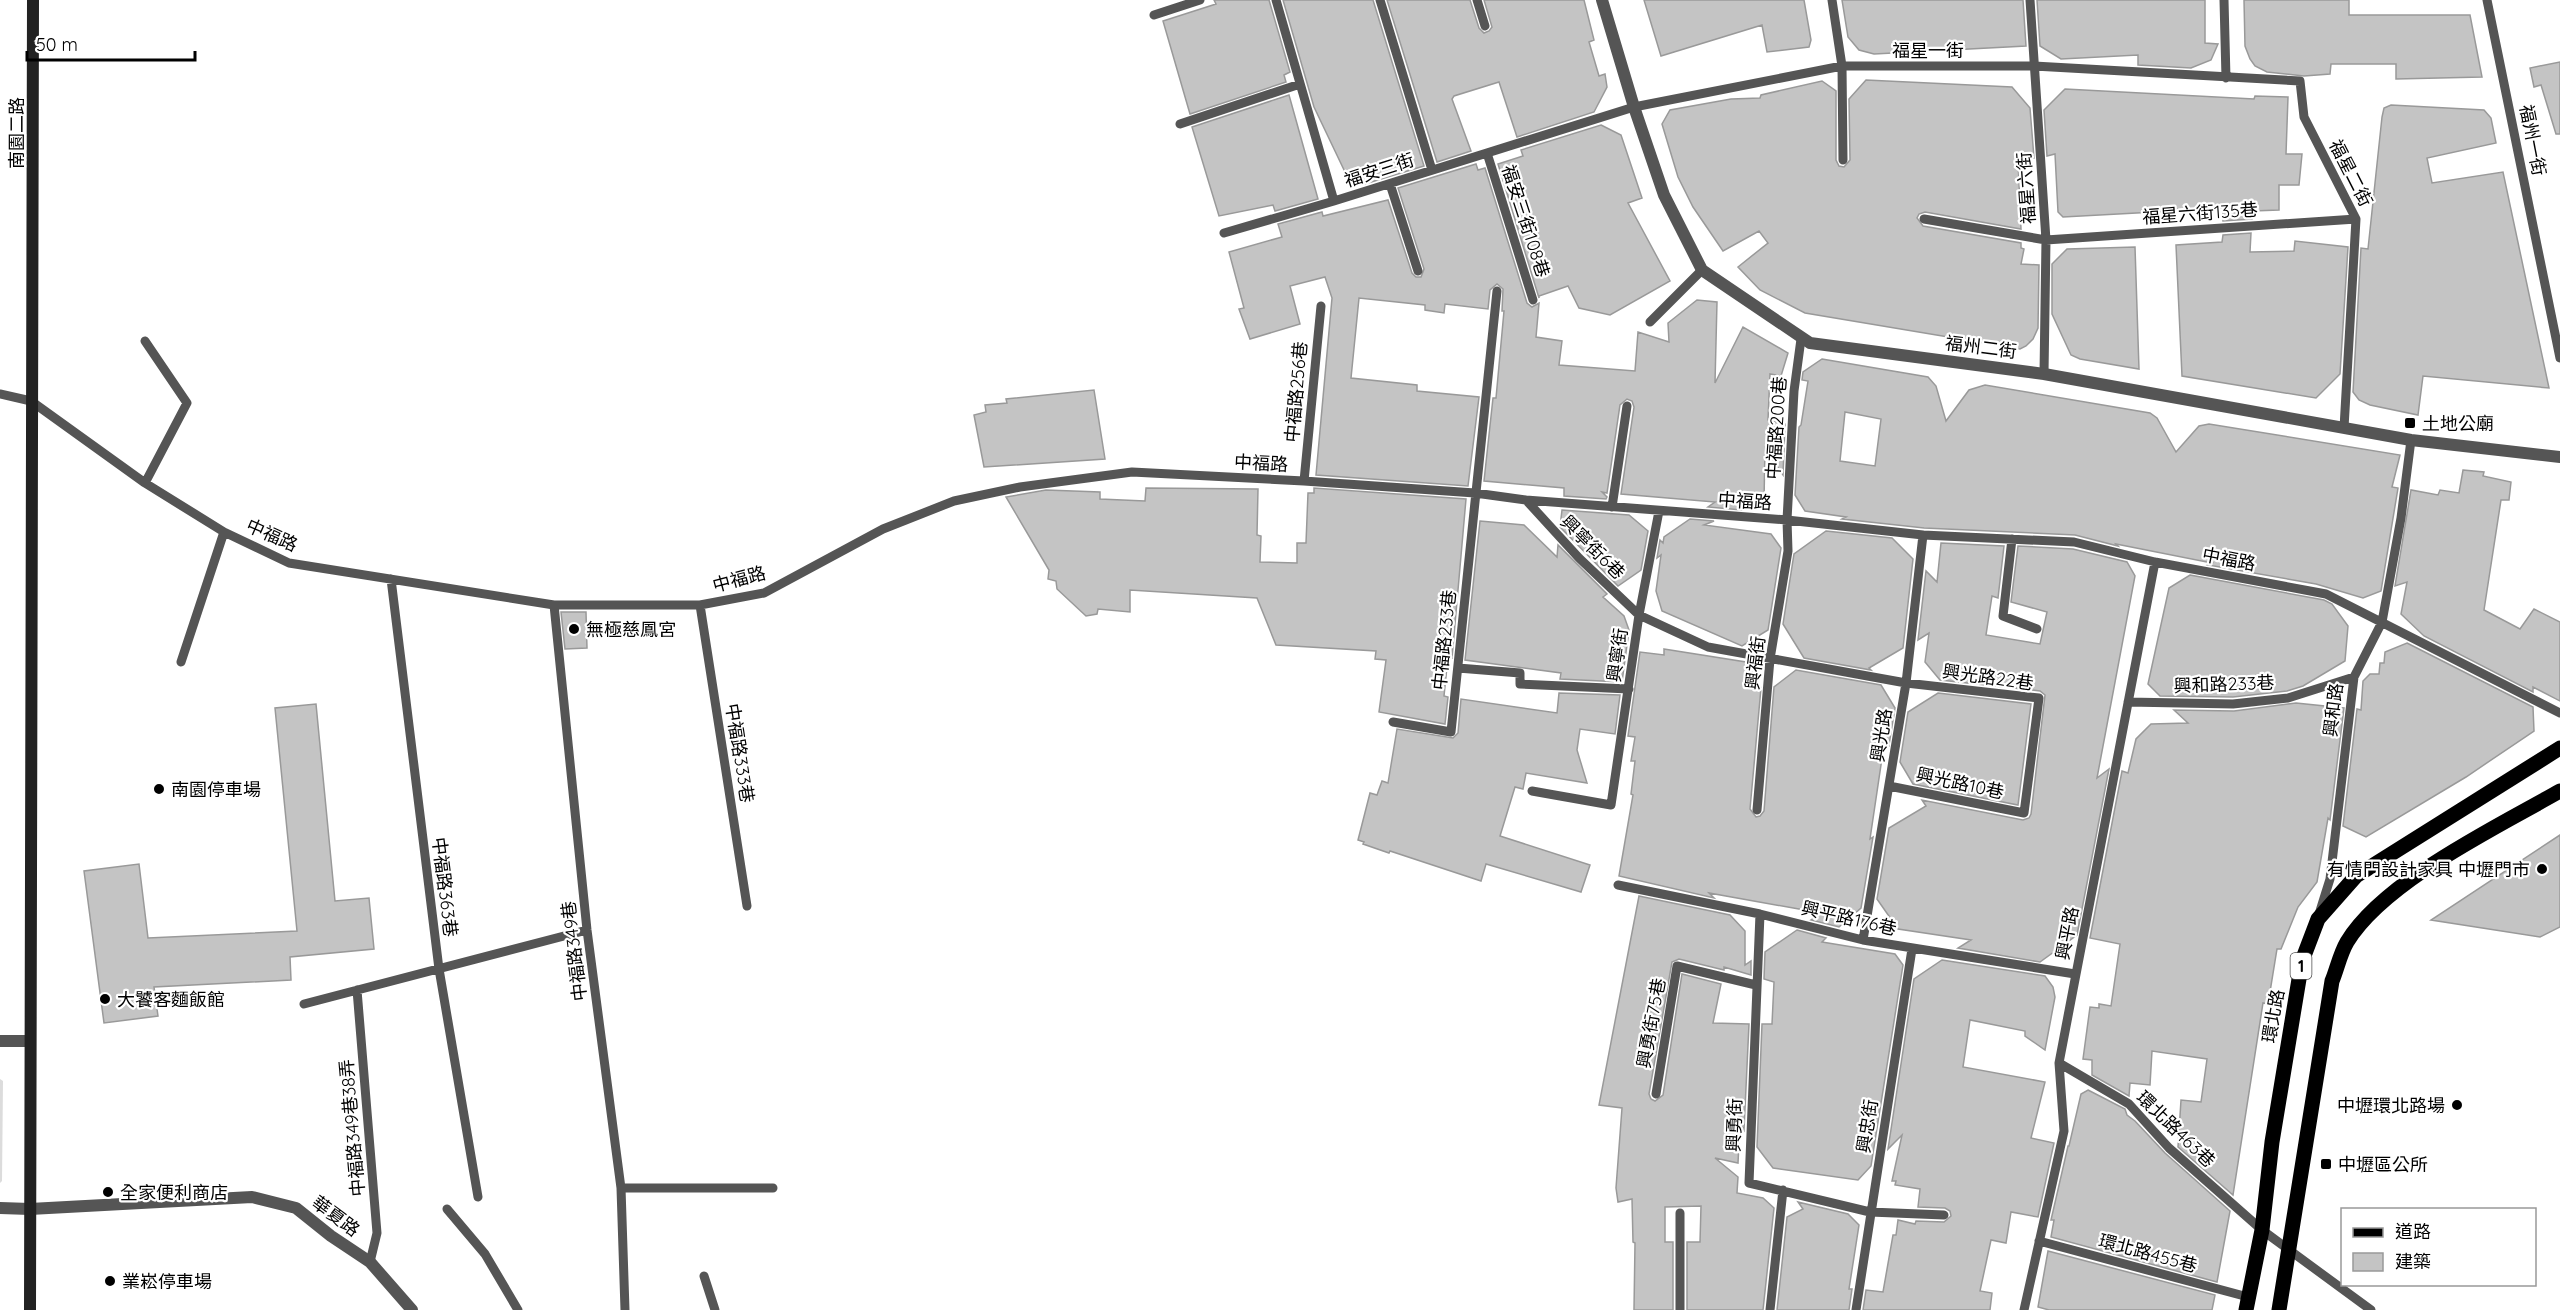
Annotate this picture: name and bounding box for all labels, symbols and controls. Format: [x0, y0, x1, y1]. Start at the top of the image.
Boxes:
scale bar [27, 24, 195, 62]
text: 50 m [36, 33, 78, 56]
street label: 福星一街 [1892, 39, 1964, 62]
street label: 南園二路 [5, 97, 28, 169]
street label: 福州一街 [2515, 102, 2551, 178]
street label: 福星二街 [2324, 136, 2378, 210]
street label: 福安三街 [1341, 148, 1417, 192]
street label: 福星六街 [2012, 151, 2040, 225]
street label: 福安三街108巷 [1497, 162, 1555, 280]
street label: 福星六街135巷 [2141, 197, 2259, 229]
street label: 福州二街 [1944, 331, 2018, 363]
street label: 中福路256巷 [1280, 340, 1312, 444]
street label: 中福路200巷 [1761, 376, 1791, 480]
place label: 土地公廟 [2422, 412, 2494, 435]
marker: 土地公廟 [2403, 416, 2417, 430]
street label: 中福路 [1233, 450, 1289, 476]
street label: 中福路 [1717, 488, 1773, 514]
street label: 興寧街6巷 [1556, 510, 1630, 584]
street label: 中福路 [243, 514, 301, 556]
street label: 中福路 [2200, 543, 2258, 575]
street label: 中福路 [710, 561, 768, 597]
street label: 中福路233巷 [1427, 589, 1461, 691]
place label: 無極慈鳳宮 [586, 618, 676, 641]
marker: 無極慈鳳宮 [567, 622, 581, 636]
street label: 興寧街 [1602, 627, 1632, 683]
street label: 興福街 [1740, 635, 1770, 691]
street label: 興光路22巷 [1941, 659, 2035, 695]
street label: 興和路233巷 [2173, 671, 2275, 697]
street label: 興和路 [2318, 682, 2348, 738]
street label: 中福路333巷 [721, 702, 759, 804]
street label: 興光路 [1865, 707, 1897, 763]
street label: 興光路10巷 [1914, 762, 2006, 804]
place label: 南園停車場 [171, 778, 261, 801]
marker: 南園停車場 [152, 782, 166, 796]
street label: 中福路363巷 [427, 836, 463, 938]
place label: 有情門設計家具 中壢門市 [2327, 858, 2530, 881]
marker: 有情門設計家具 中壢門市 [2535, 862, 2549, 876]
street label: 興平路176巷 [1799, 896, 1899, 940]
street label: 中福路349巷 [556, 900, 592, 1002]
street label: 興平路 [2051, 904, 2083, 962]
road number: 1 [2290, 953, 2312, 979]
street label: 興勇街75巷 [1632, 976, 1670, 1070]
street label: 環北路 [2257, 987, 2289, 1045]
place label: 大饕客麵飯館 [117, 988, 225, 1011]
marker: 大饕客麵飯館 [98, 992, 112, 1006]
street label: 中福路349巷38弄 [335, 1058, 369, 1198]
street label: 環北路463巷 [2132, 1086, 2220, 1172]
place label: 中壢環北路場 [2337, 1094, 2445, 1117]
street label: 興勇街 [1722, 1098, 1746, 1152]
street label: 興忠街 [1851, 1098, 1883, 1154]
marker: 中壢環北路場 [2450, 1098, 2464, 1112]
place label: 中壢區公所 [2338, 1153, 2428, 1176]
marker: 中壢區公所 [2319, 1157, 2333, 1171]
place label: 全家便利商店 [120, 1181, 228, 1204]
marker: 全家便利商店 [101, 1185, 115, 1199]
street label: 華夏路 [308, 1191, 364, 1241]
legend [2341, 1208, 2536, 1286]
text: 道路 [2395, 1220, 2431, 1243]
street label: 環北路455巷 [2096, 1229, 2200, 1277]
text: 建築 [2395, 1250, 2431, 1273]
place label: 業崧停車場 [122, 1270, 212, 1293]
marker: 業崧停車場 [103, 1274, 117, 1288]

